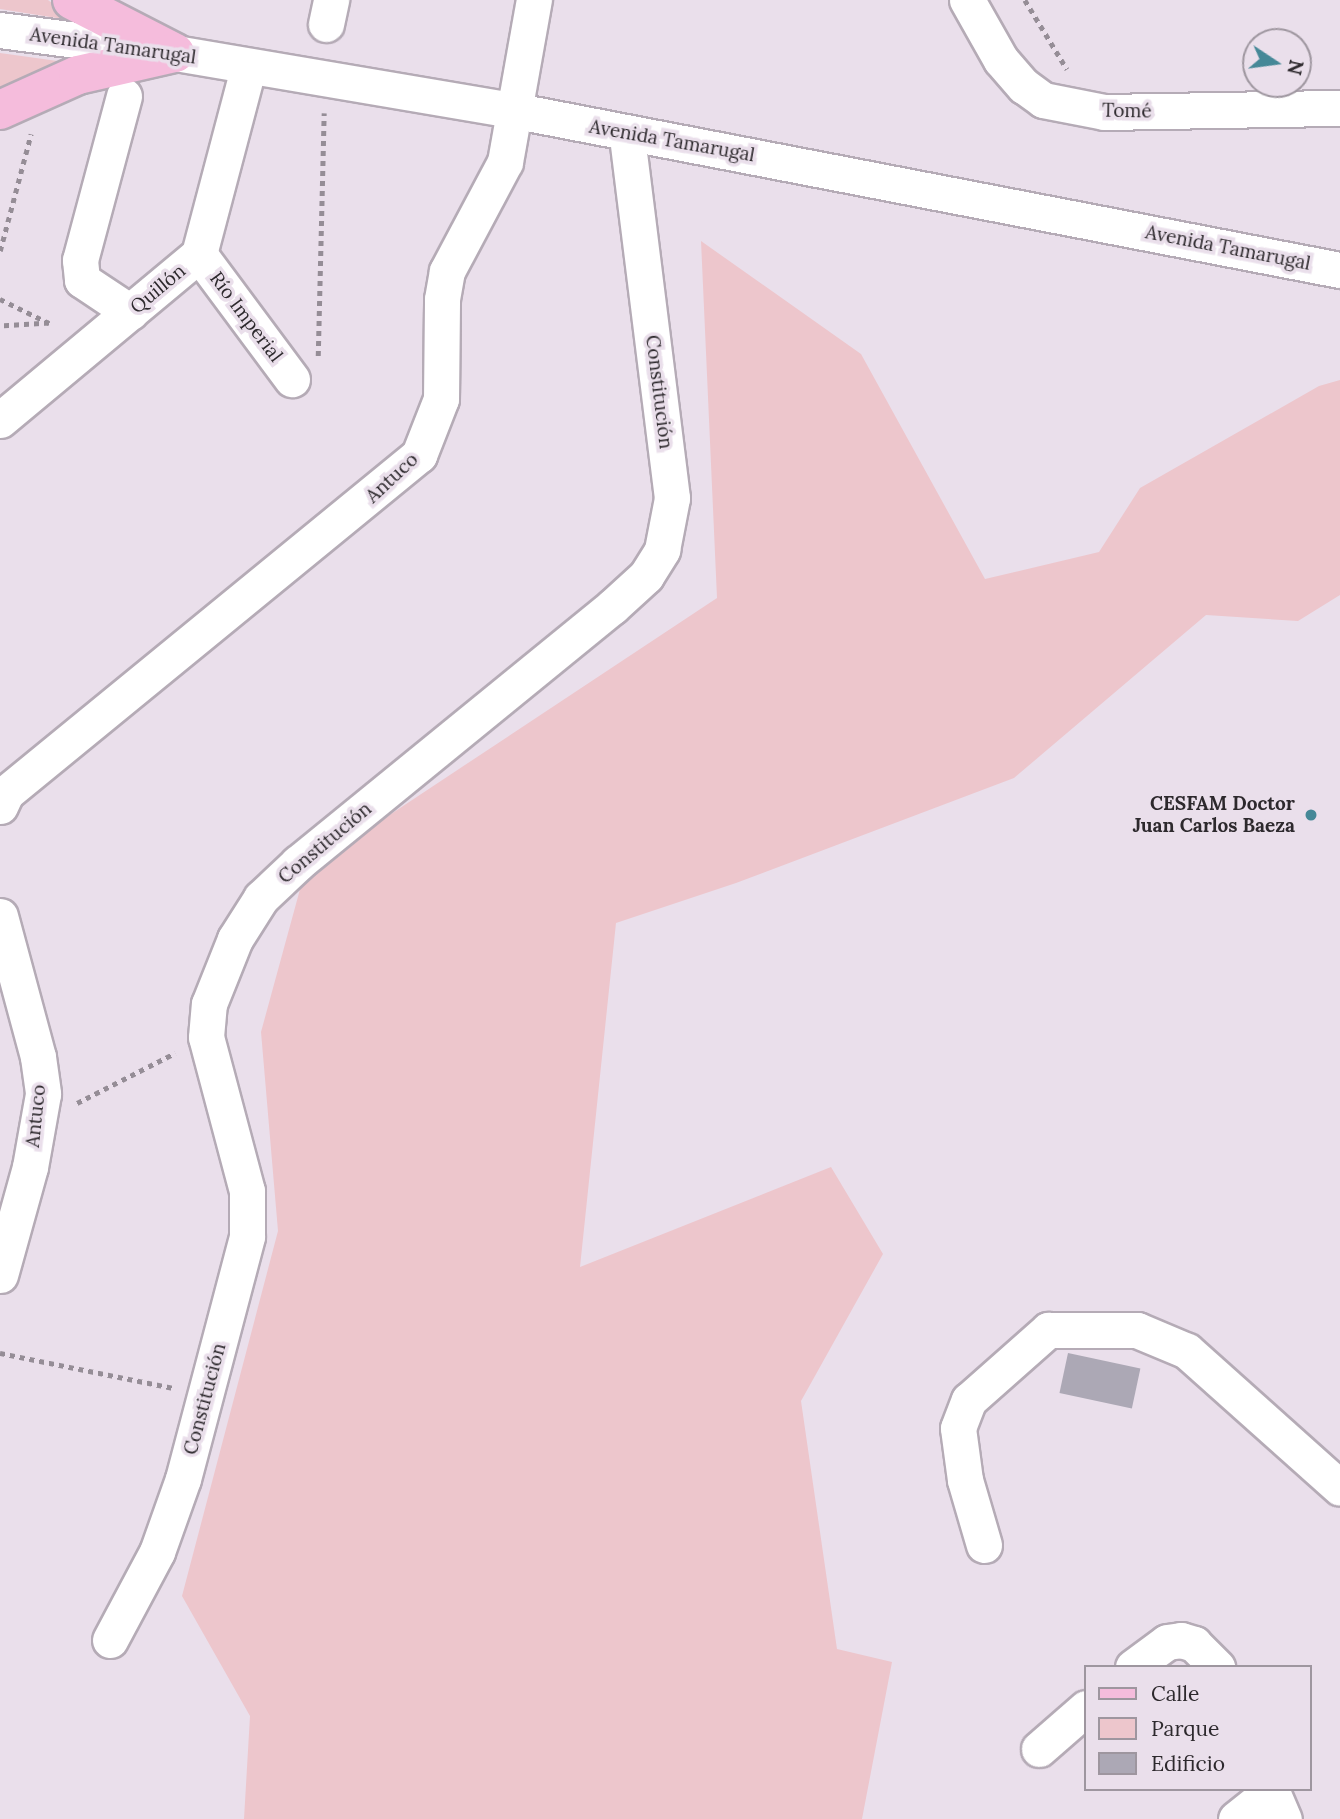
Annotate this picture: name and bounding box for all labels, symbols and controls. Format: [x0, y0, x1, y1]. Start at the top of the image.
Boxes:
street label: Avenida Tamarugal [28, 23, 198, 69]
north arrow [1242, 28, 1312, 98]
text: N [1282, 57, 1309, 77]
street label: Tomé [1102, 99, 1152, 123]
street label: Avenida Tamarugal [587, 115, 757, 167]
street label: Avenida Tamarugal [1144, 221, 1312, 275]
street label: Quillón [126, 259, 190, 319]
street label: Río Imperial [205, 268, 287, 366]
street label: Constitución [641, 334, 677, 450]
street label: Antuco [361, 448, 423, 508]
place label: CESFAM Doctor Juan Carlos Baeza [1133, 793, 1295, 837]
street label: Constitución [274, 797, 376, 889]
marker: CESFAM Doctor Juan Carlos Baeza [1301, 805, 1321, 825]
street label: Antuco [21, 1083, 51, 1149]
street label: Constitución [179, 1341, 231, 1457]
legend [1084, 1665, 1312, 1791]
text: Calle [1151, 1680, 1199, 1707]
text: Parque [1151, 1715, 1219, 1742]
text: Edificio [1151, 1750, 1225, 1777]

